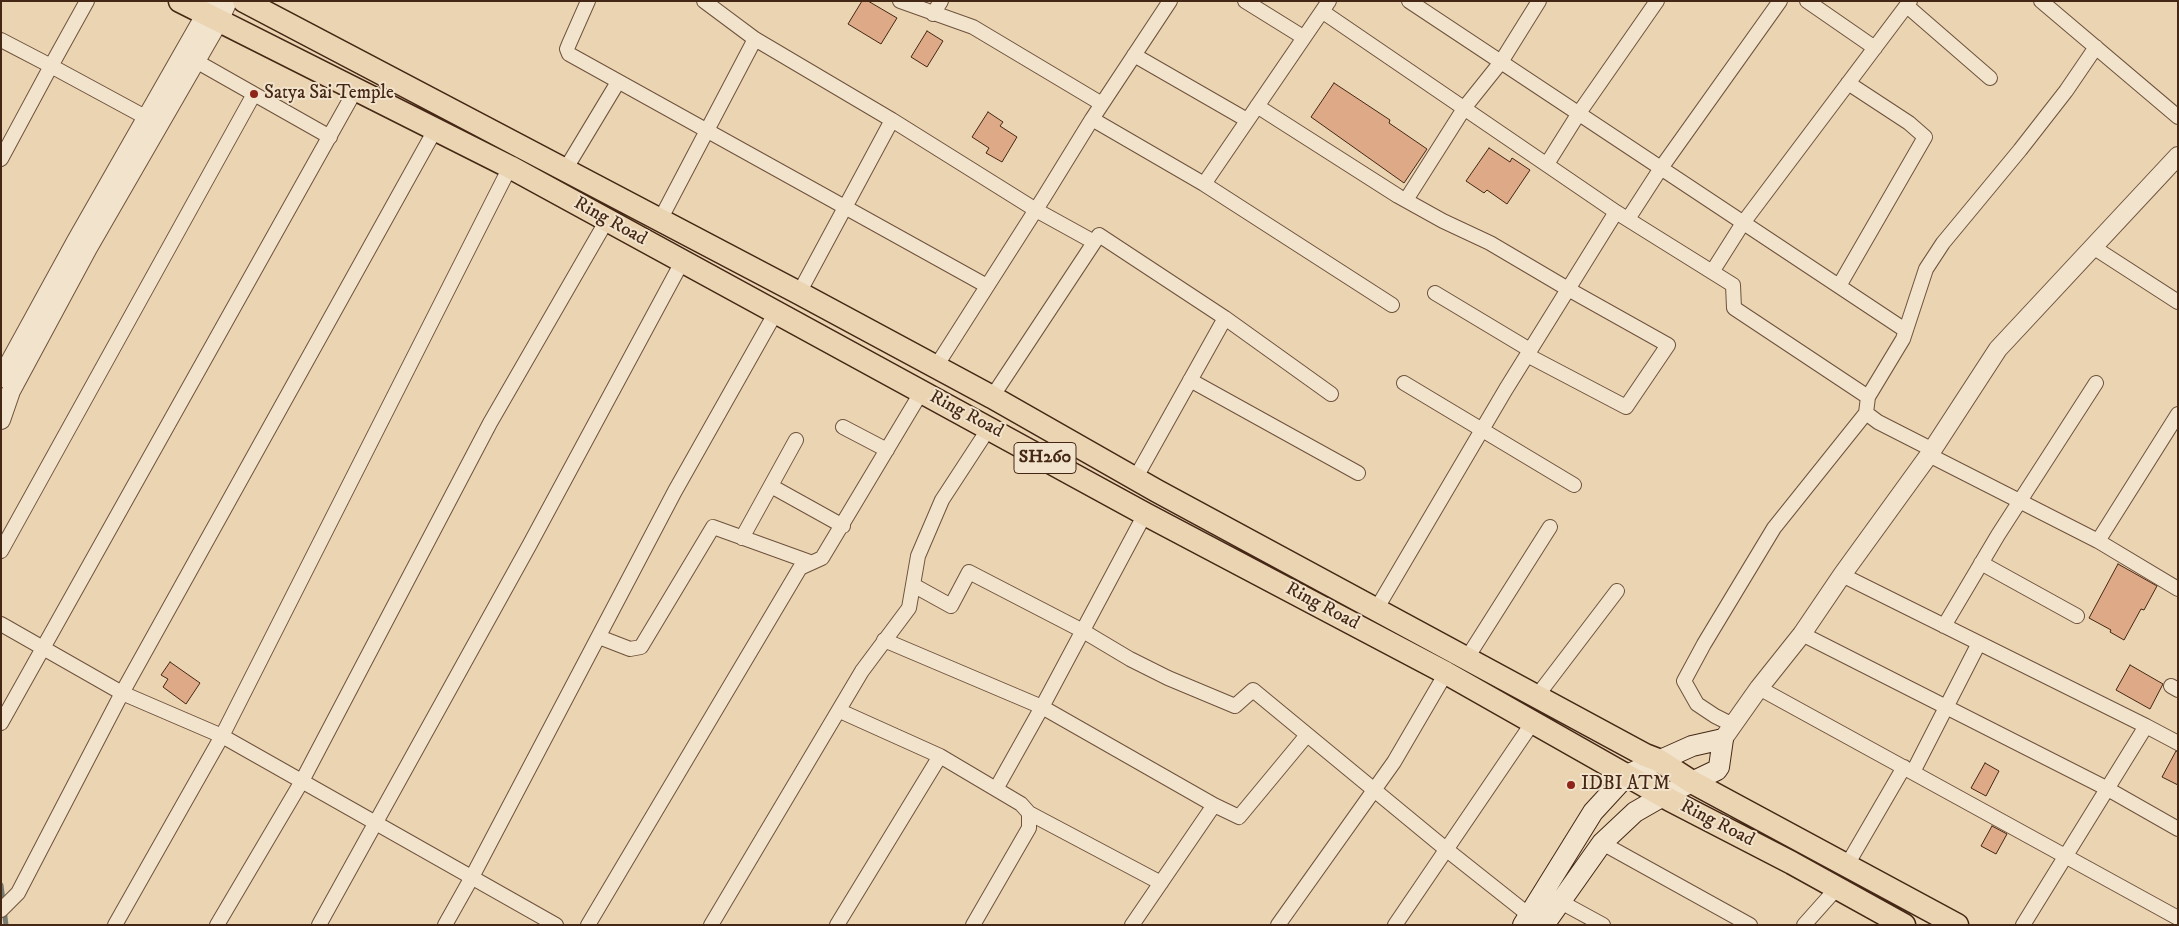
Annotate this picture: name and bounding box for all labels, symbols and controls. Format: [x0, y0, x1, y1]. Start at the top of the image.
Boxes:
place label: Satya Sai Temple [264, 83, 394, 105]
marker: Satya Sai Temple [248, 88, 260, 100]
street label: Ring Road [569, 193, 651, 251]
street label: Ring Road [925, 386, 1007, 444]
road number: SH260 [1014, 442, 1076, 473]
street label: Ring Road [1281, 578, 1363, 636]
place label: IDBI ATM [1581, 774, 1670, 796]
marker: IDBI ATM [1565, 779, 1577, 791]
street label: Ring Road [1676, 796, 1758, 852]

